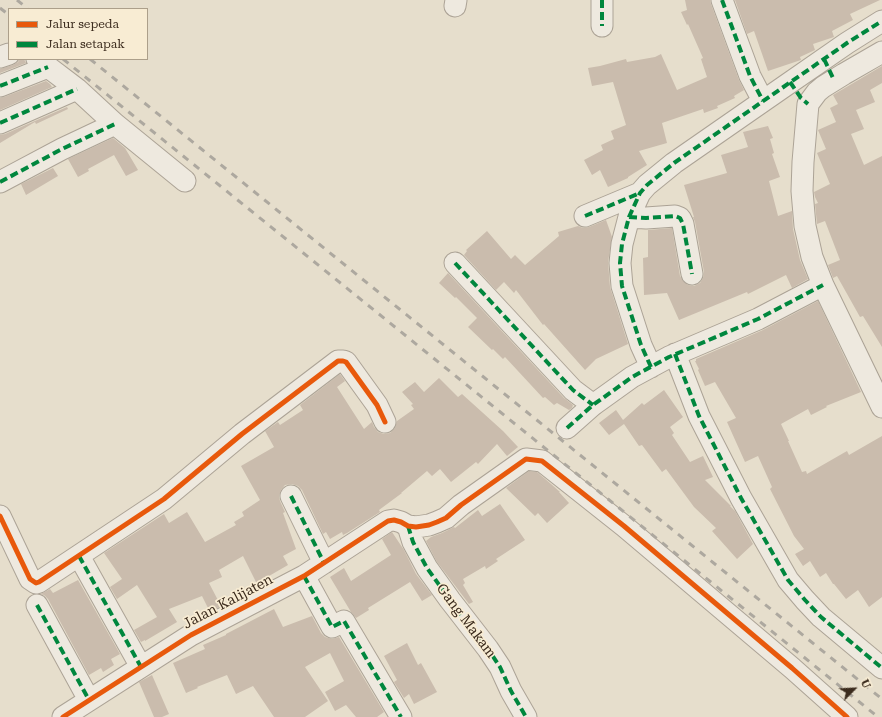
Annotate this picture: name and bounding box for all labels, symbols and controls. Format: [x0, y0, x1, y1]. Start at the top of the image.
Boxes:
legend [8, 8, 148, 60]
text: Jalur sepeda [46, 17, 119, 31]
text: Jalan setapak [46, 37, 125, 51]
street label: Jalan Kalijaten [180, 571, 276, 633]
street label: Gang Makam [433, 581, 499, 661]
north arrow [834, 669, 874, 709]
text: U [858, 677, 873, 690]

